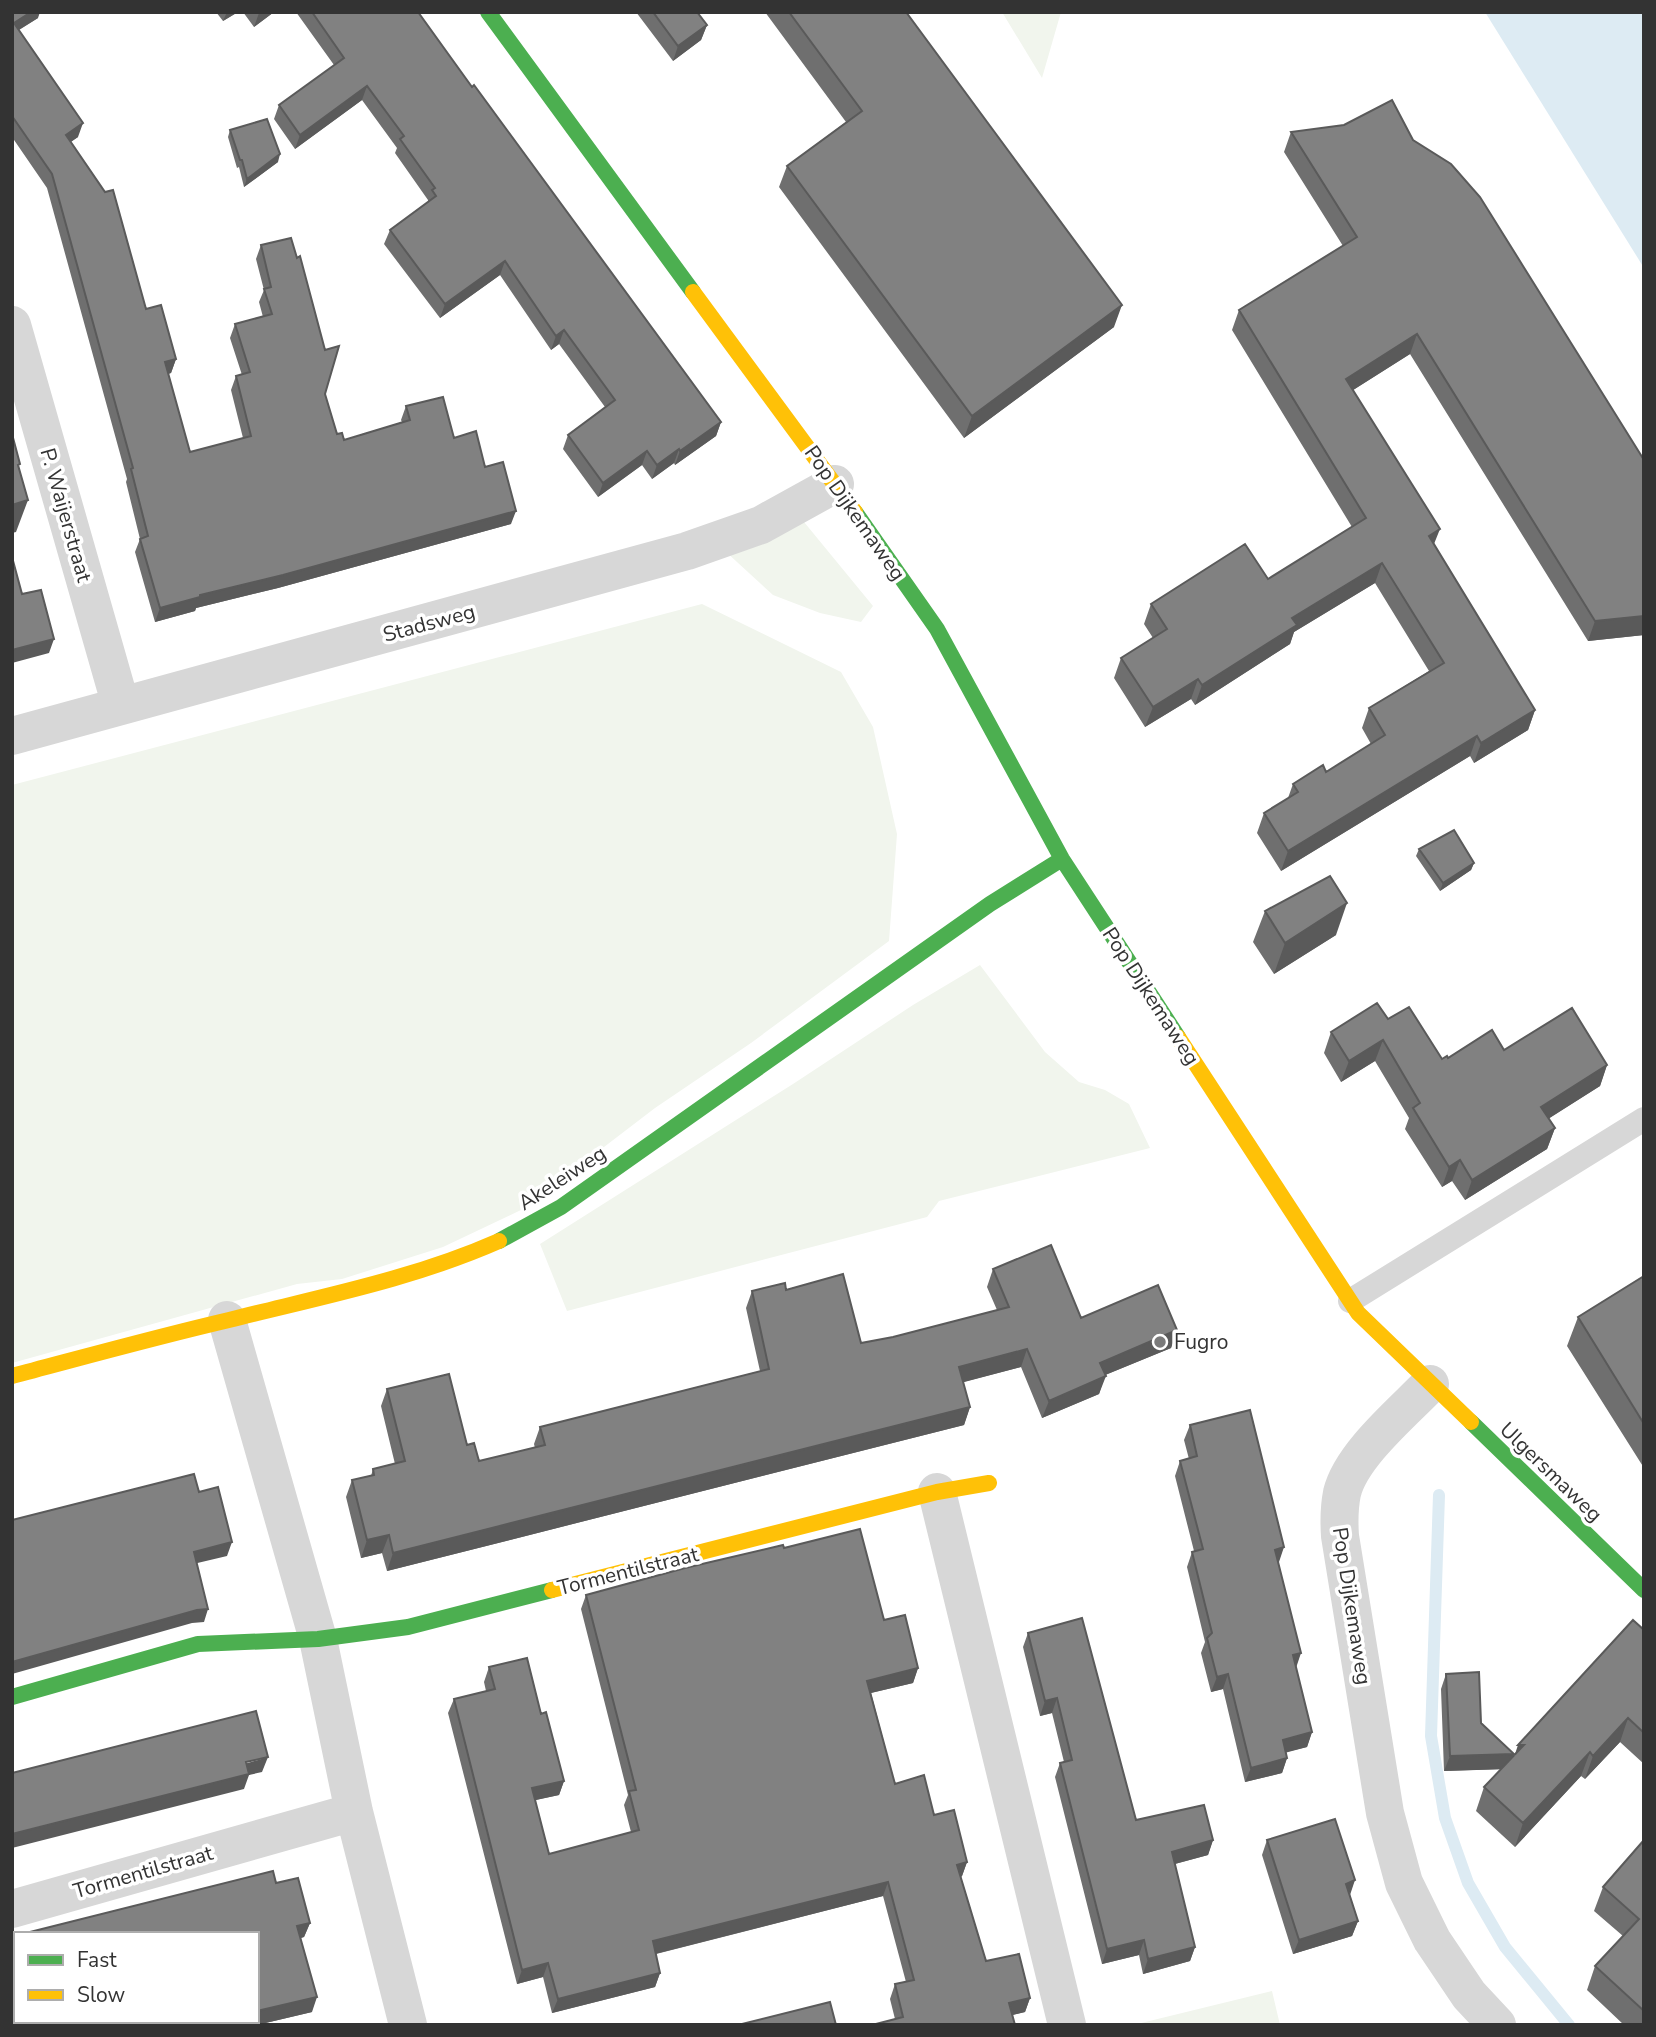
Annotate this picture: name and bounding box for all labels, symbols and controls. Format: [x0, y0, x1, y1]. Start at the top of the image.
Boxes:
street label: Pop Dijkemaweg [798, 440, 912, 586]
street label: P. Waijerstraat [33, 445, 99, 586]
street label: Stadsweg [380, 597, 478, 649]
street label: Pop Dijkemaweg [1096, 922, 1206, 1070]
street label: Akeleiweg [513, 1139, 611, 1217]
place label: Fugro [1174, 1328, 1228, 1356]
marker: Fugro [1152, 1334, 1168, 1350]
street label: Ulgersmaweg [1494, 1416, 1608, 1528]
street label: Pop Dijkemaweg [1326, 1525, 1378, 1687]
street label: Tormentilstraat [555, 1540, 702, 1602]
street label: Tormentilstraat [70, 1839, 217, 1905]
legend [14, 1932, 259, 2023]
text: Fast [77, 1946, 117, 1974]
text: Slow [77, 1981, 126, 2009]

